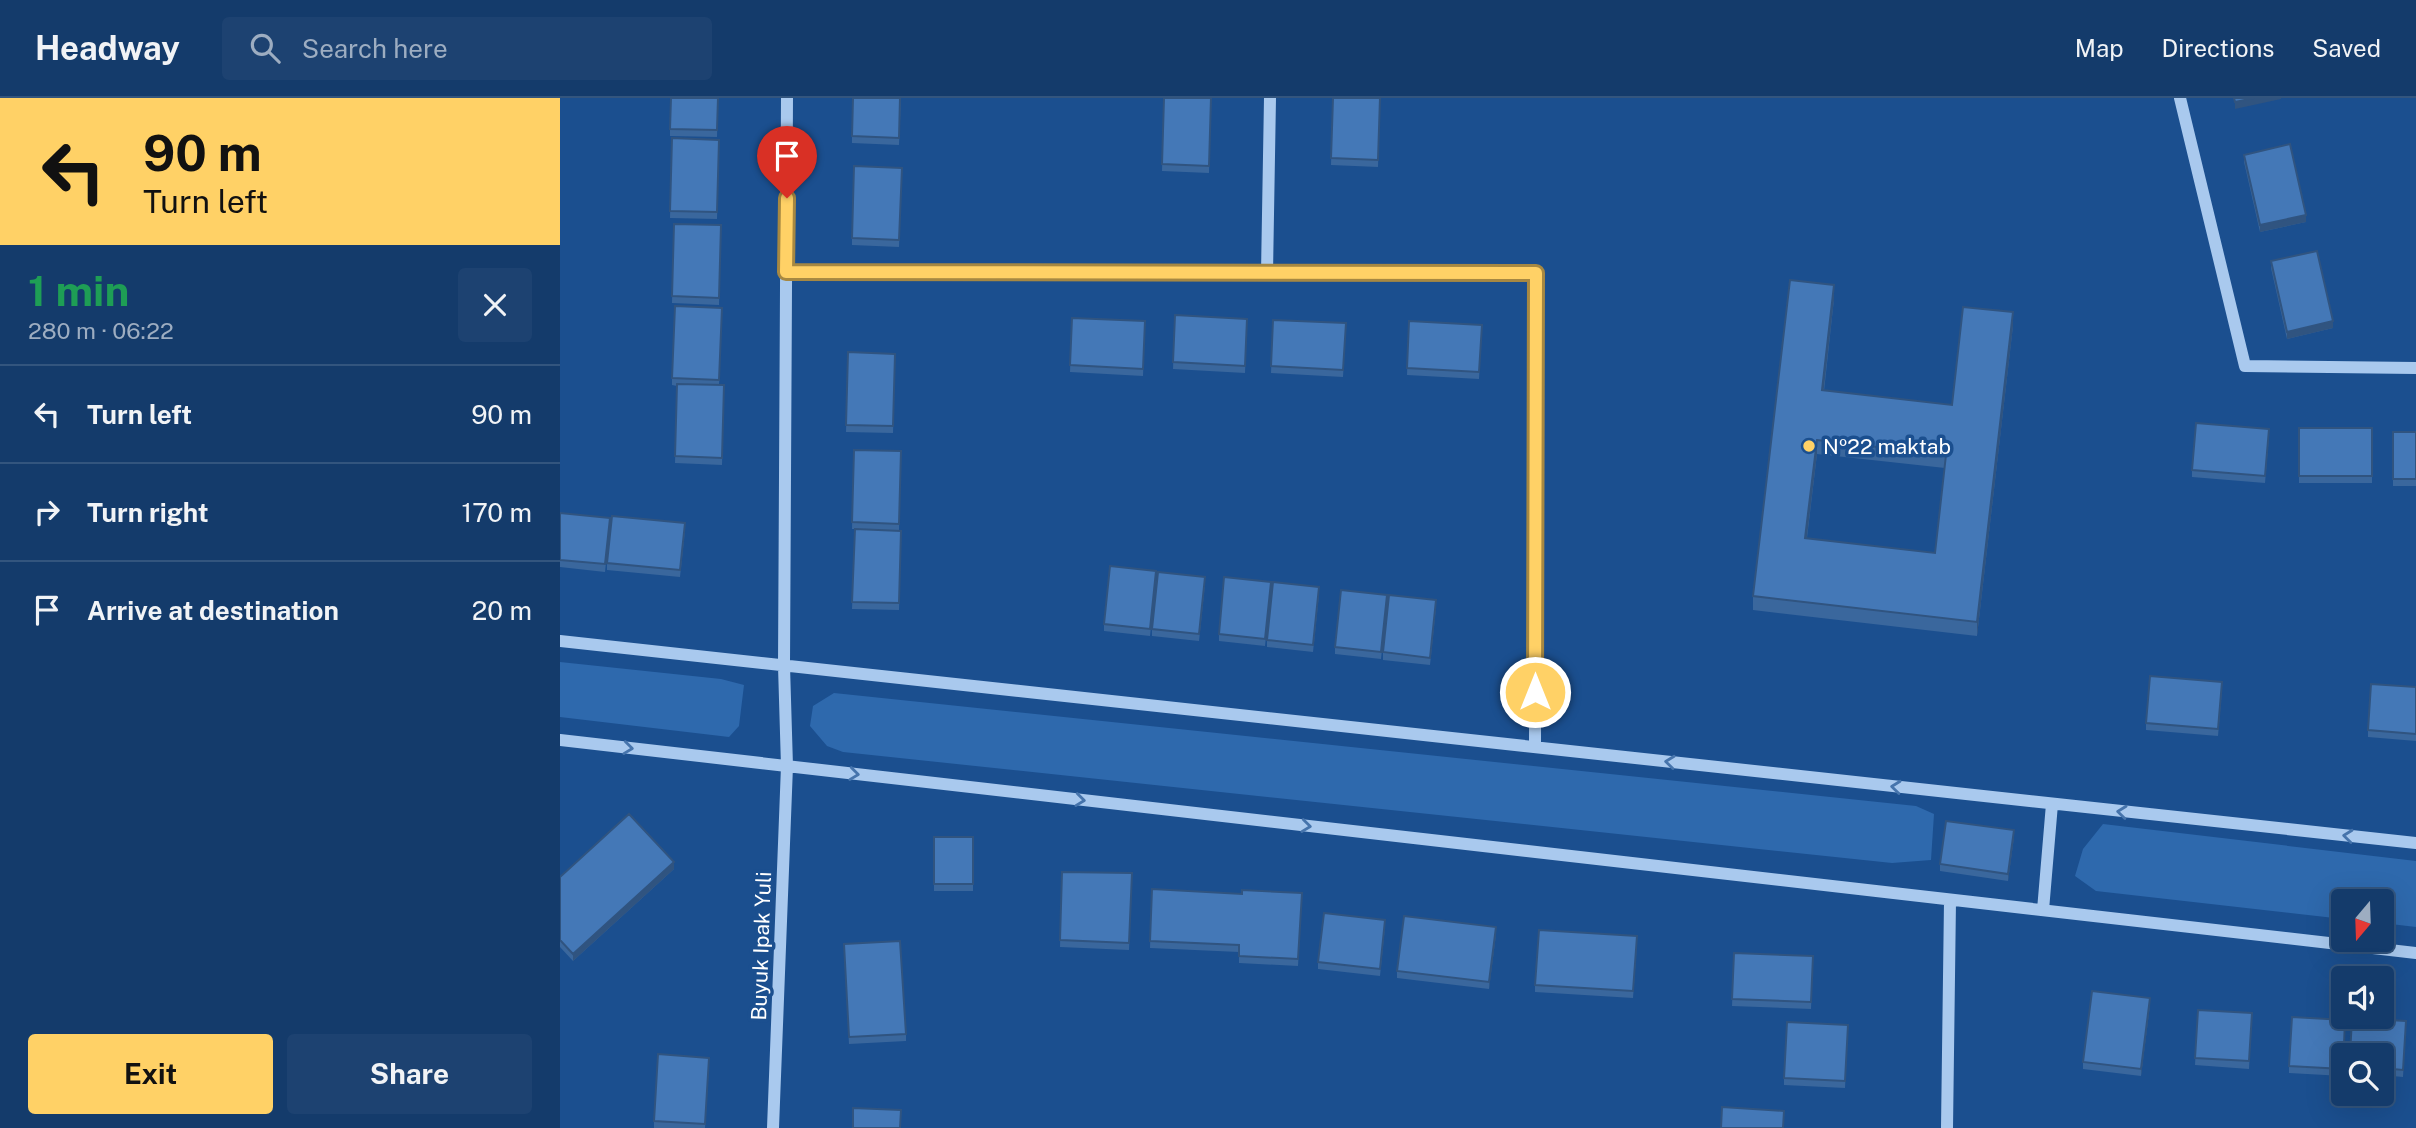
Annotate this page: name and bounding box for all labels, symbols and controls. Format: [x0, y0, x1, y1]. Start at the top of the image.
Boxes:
search box [222, 17, 712, 80]
text: Headway [35, 29, 180, 67]
icon: search [246, 29, 284, 67]
text: Search here [302, 33, 448, 64]
text: Map [2075, 34, 2124, 62]
text: Directions [2162, 34, 2274, 62]
text: Saved [2312, 34, 2381, 62]
text: 90 m [143, 124, 262, 182]
icon: left [28, 126, 119, 217]
pin [757, 126, 817, 198]
icon: arrive [768, 137, 806, 175]
text: Turn left [143, 183, 268, 220]
text: 1 min [28, 266, 129, 315]
button: close [458, 268, 532, 342]
text: 280 m · 06:22 [28, 317, 174, 344]
icon: left [28, 395, 66, 433]
text: Turn left [87, 399, 192, 430]
text: 90 m [471, 399, 532, 430]
place label: №22 maktab [1823, 434, 1951, 459]
marker: №22 maktab [1801, 438, 1817, 454]
icon: right [28, 493, 66, 531]
text: Turn right [87, 497, 209, 528]
text: 170 m [462, 497, 532, 528]
icon: arrive [28, 591, 66, 629]
text: Arrive at destination [87, 595, 339, 626]
text: 20 m [472, 595, 532, 626]
position arrow [1498, 655, 1572, 729]
one-way arrow [622, 741, 634, 756]
one-way arrow [1664, 755, 1675, 770]
one-way arrow [848, 767, 860, 782]
one-way arrow [1890, 780, 1901, 795]
one-way arrow [1074, 793, 1086, 808]
one-way arrow [2116, 804, 2128, 819]
one-way arrow [1300, 819, 1312, 834]
one-way arrow [2342, 829, 2353, 844]
street label: Buyuk Ipak Yuli [746, 871, 776, 1021]
north arrow [2331, 889, 2394, 952]
map controls [2331, 889, 2394, 1106]
button: sound [2331, 966, 2394, 1029]
button: Exit [28, 1034, 273, 1114]
button: Share [287, 1034, 532, 1114]
button: search [2331, 1043, 2394, 1106]

